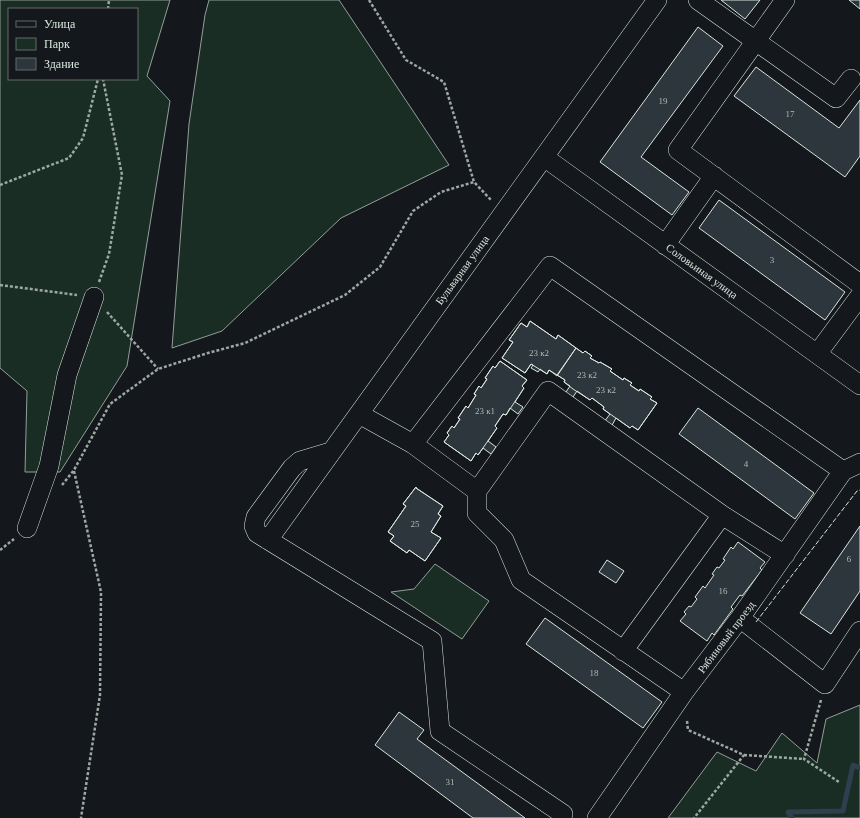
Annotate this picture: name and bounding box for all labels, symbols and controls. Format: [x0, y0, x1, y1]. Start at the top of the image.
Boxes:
legend [8, 8, 138, 80]
text: Улица [44, 17, 76, 31]
text: Парк [44, 37, 70, 51]
text: Здание [44, 57, 79, 71]
house number: 19 [659, 96, 668, 106]
house number: 17 [786, 109, 795, 119]
street label: Бульварная улица [433, 233, 491, 307]
street label: Соловьиная улица [664, 241, 740, 301]
house number: 3 [770, 255, 775, 265]
house number: 23 к2 [529, 348, 549, 358]
house number: 23 к2 [577, 370, 597, 380]
house number: 23 к2 [596, 385, 616, 395]
house number: 23 к1 [475, 406, 495, 416]
house number: 4 [744, 459, 749, 469]
house number: 25 [411, 519, 420, 529]
house number: 6 [847, 554, 852, 564]
house number: 16 [719, 586, 728, 596]
street label: Рябиновый проезд [695, 598, 757, 675]
house number: 18 [590, 668, 599, 678]
house number: 31 [446, 777, 455, 787]

